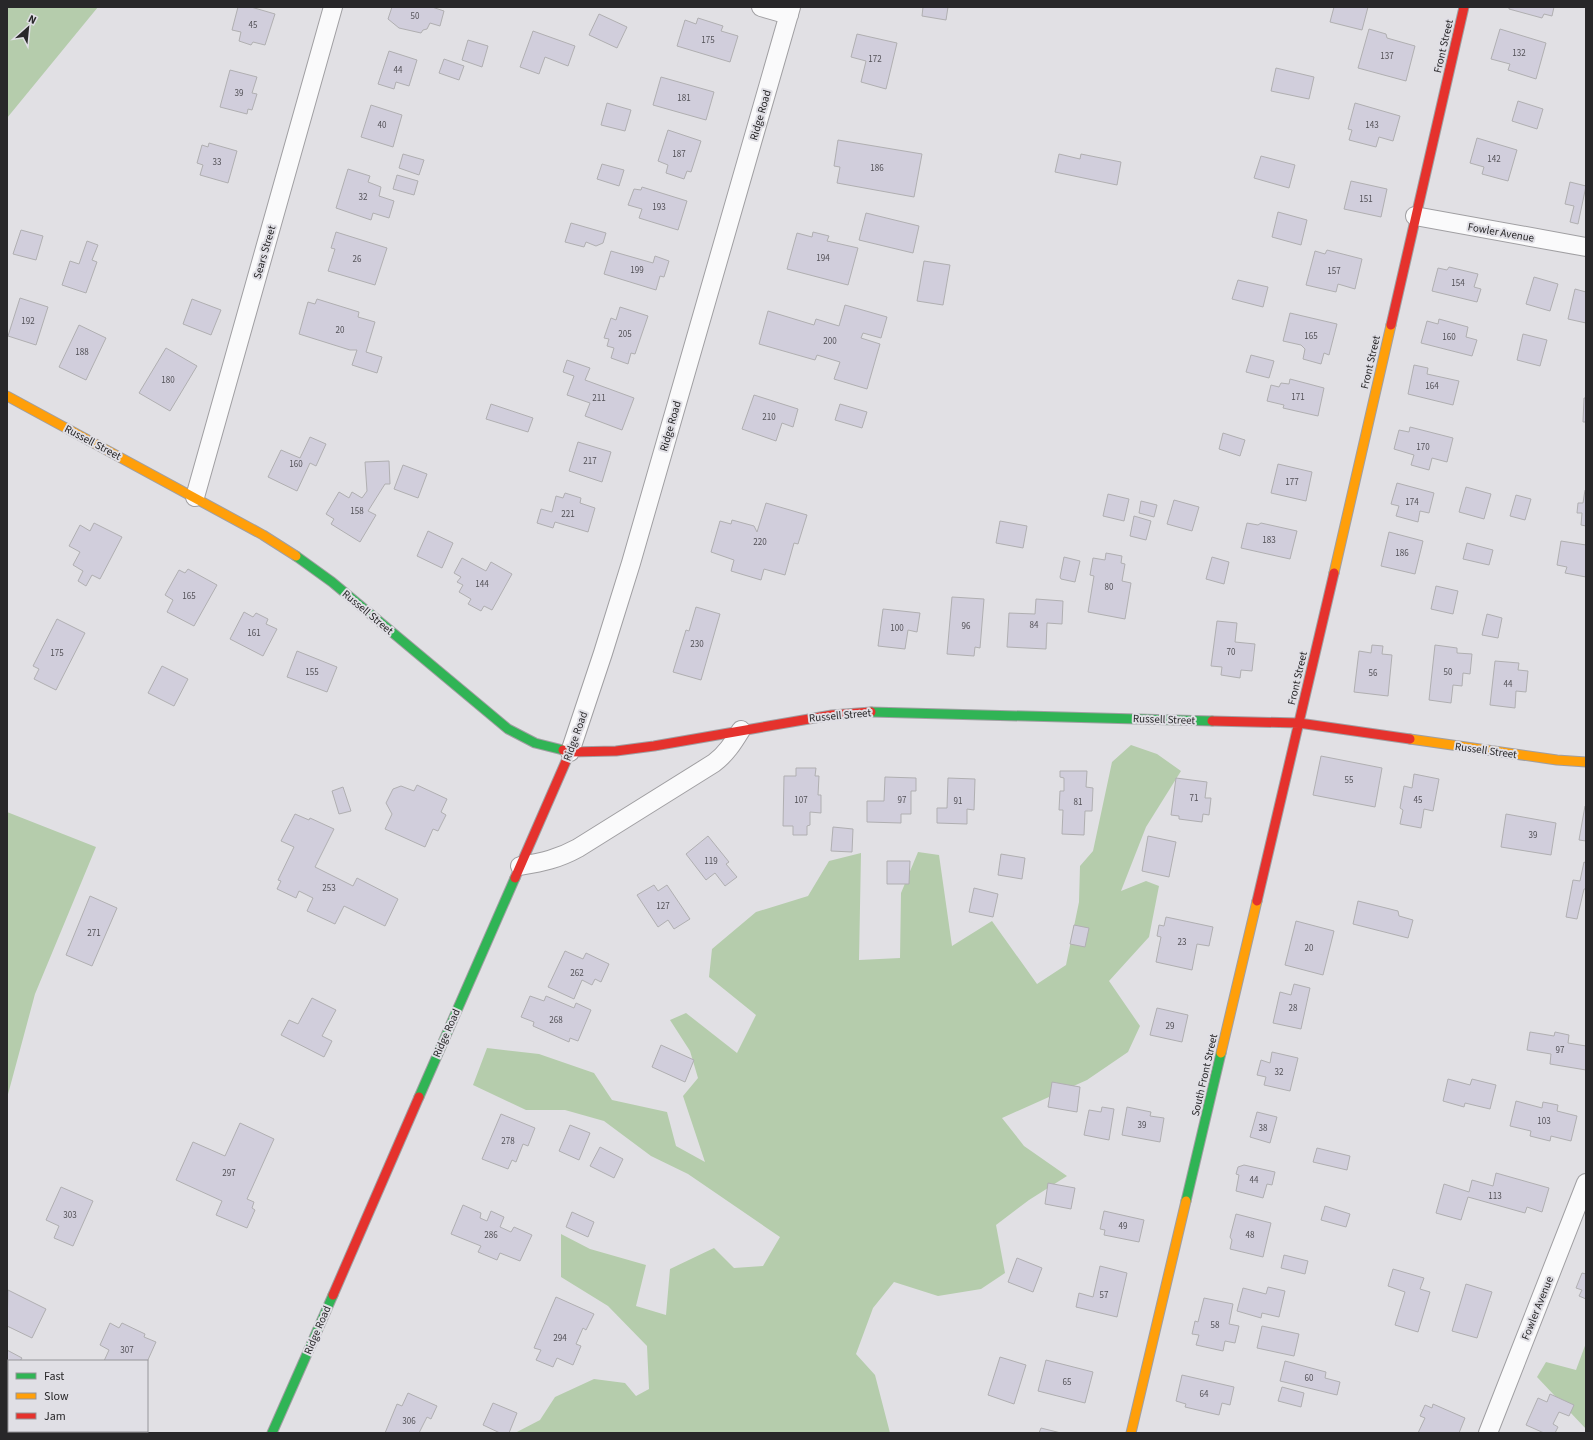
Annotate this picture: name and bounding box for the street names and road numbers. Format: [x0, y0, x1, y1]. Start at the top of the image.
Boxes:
street label: Front Street [1430, 18, 1457, 74]
street label: Ridge Road [746, 88, 775, 142]
street label: Fowler Avenue [1466, 219, 1536, 246]
street label: Sears Street [250, 223, 279, 281]
street label: Front Street [1357, 334, 1384, 390]
street label: Ridge Road [656, 399, 685, 453]
street label: Russell Street [62, 421, 124, 464]
street label: Russell Street [339, 587, 397, 638]
street label: Front Street [1284, 650, 1311, 706]
street label: Russell Street [808, 705, 872, 726]
street label: Ridge Road [560, 709, 591, 763]
street label: Russell Street [1133, 711, 1196, 728]
street label: Russell Street [1454, 739, 1518, 762]
street label: Ridge Road [429, 1007, 464, 1060]
street label: South Front Street [1188, 1032, 1221, 1118]
street label: Fowler Avenue [1518, 1274, 1557, 1342]
street label: Ridge Road [300, 1303, 334, 1357]

